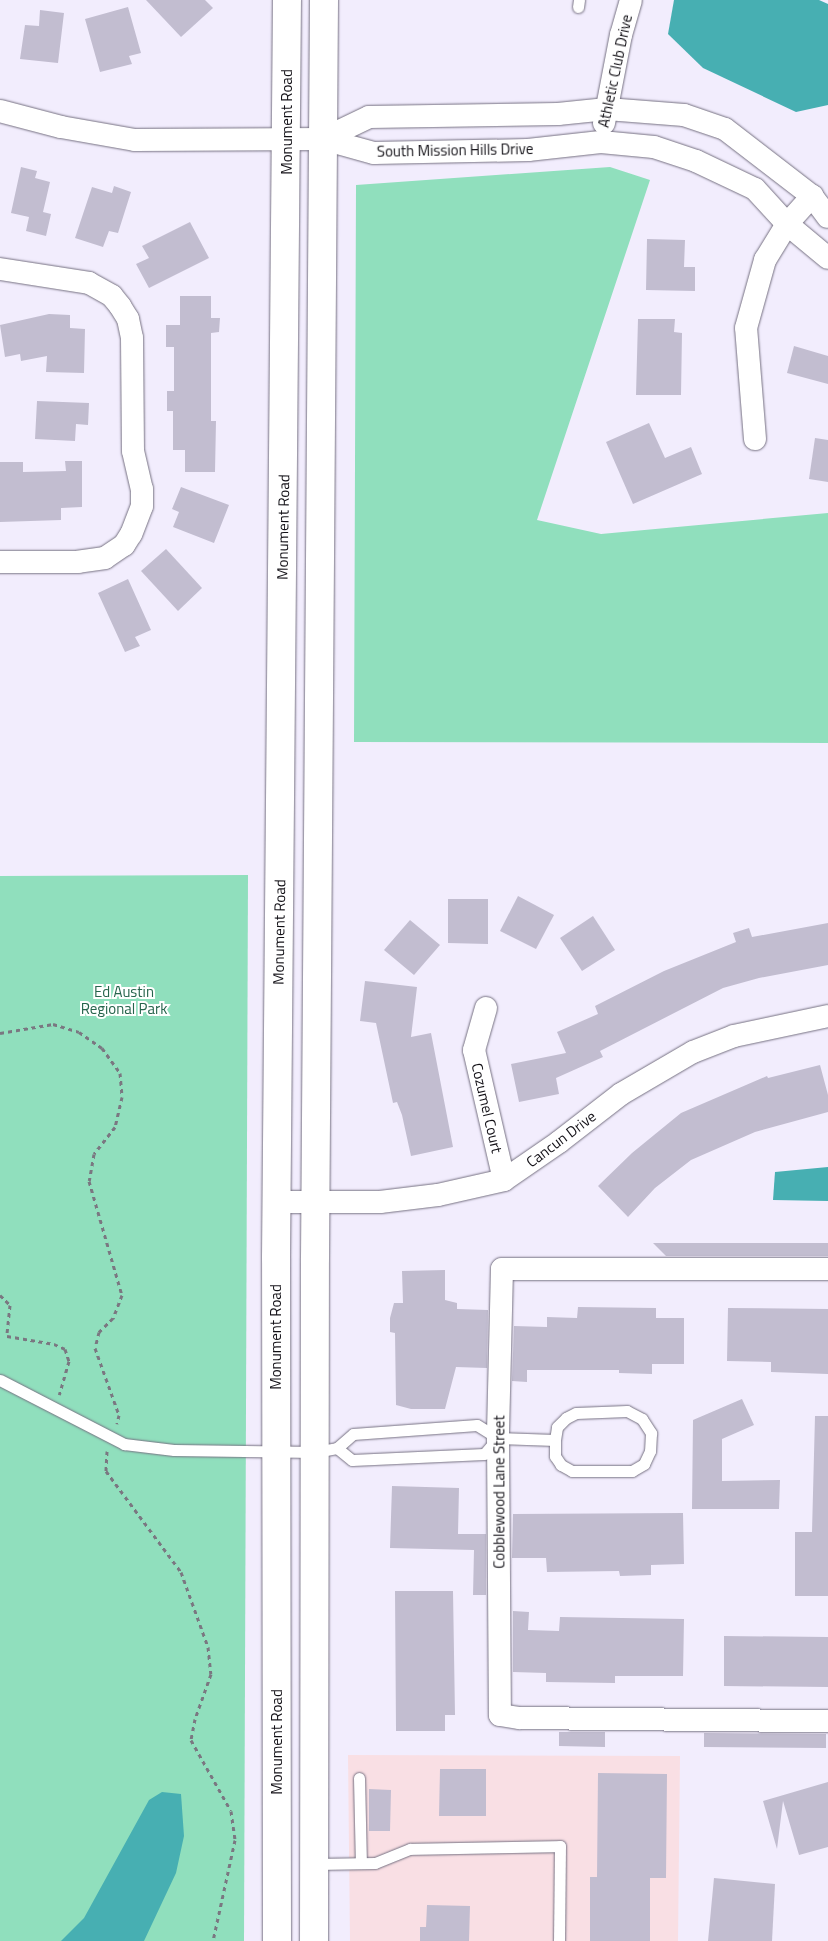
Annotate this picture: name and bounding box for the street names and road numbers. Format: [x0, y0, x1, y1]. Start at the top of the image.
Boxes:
street label: Athletic Club Drive [594, 13, 636, 129]
street label: Monument Road [278, 69, 296, 175]
street label: South Mission Hills Drive [377, 140, 533, 160]
street label: Monument Road [273, 474, 293, 580]
street label: Monument Road [269, 879, 289, 985]
street label: Cozumel Court [468, 1061, 506, 1155]
street label: Cancun Drive [523, 1107, 599, 1171]
street label: Monument Road [267, 1284, 285, 1390]
street label: Cobblewood Lane Street [490, 1415, 508, 1569]
street label: Monument Road [268, 1689, 286, 1795]

